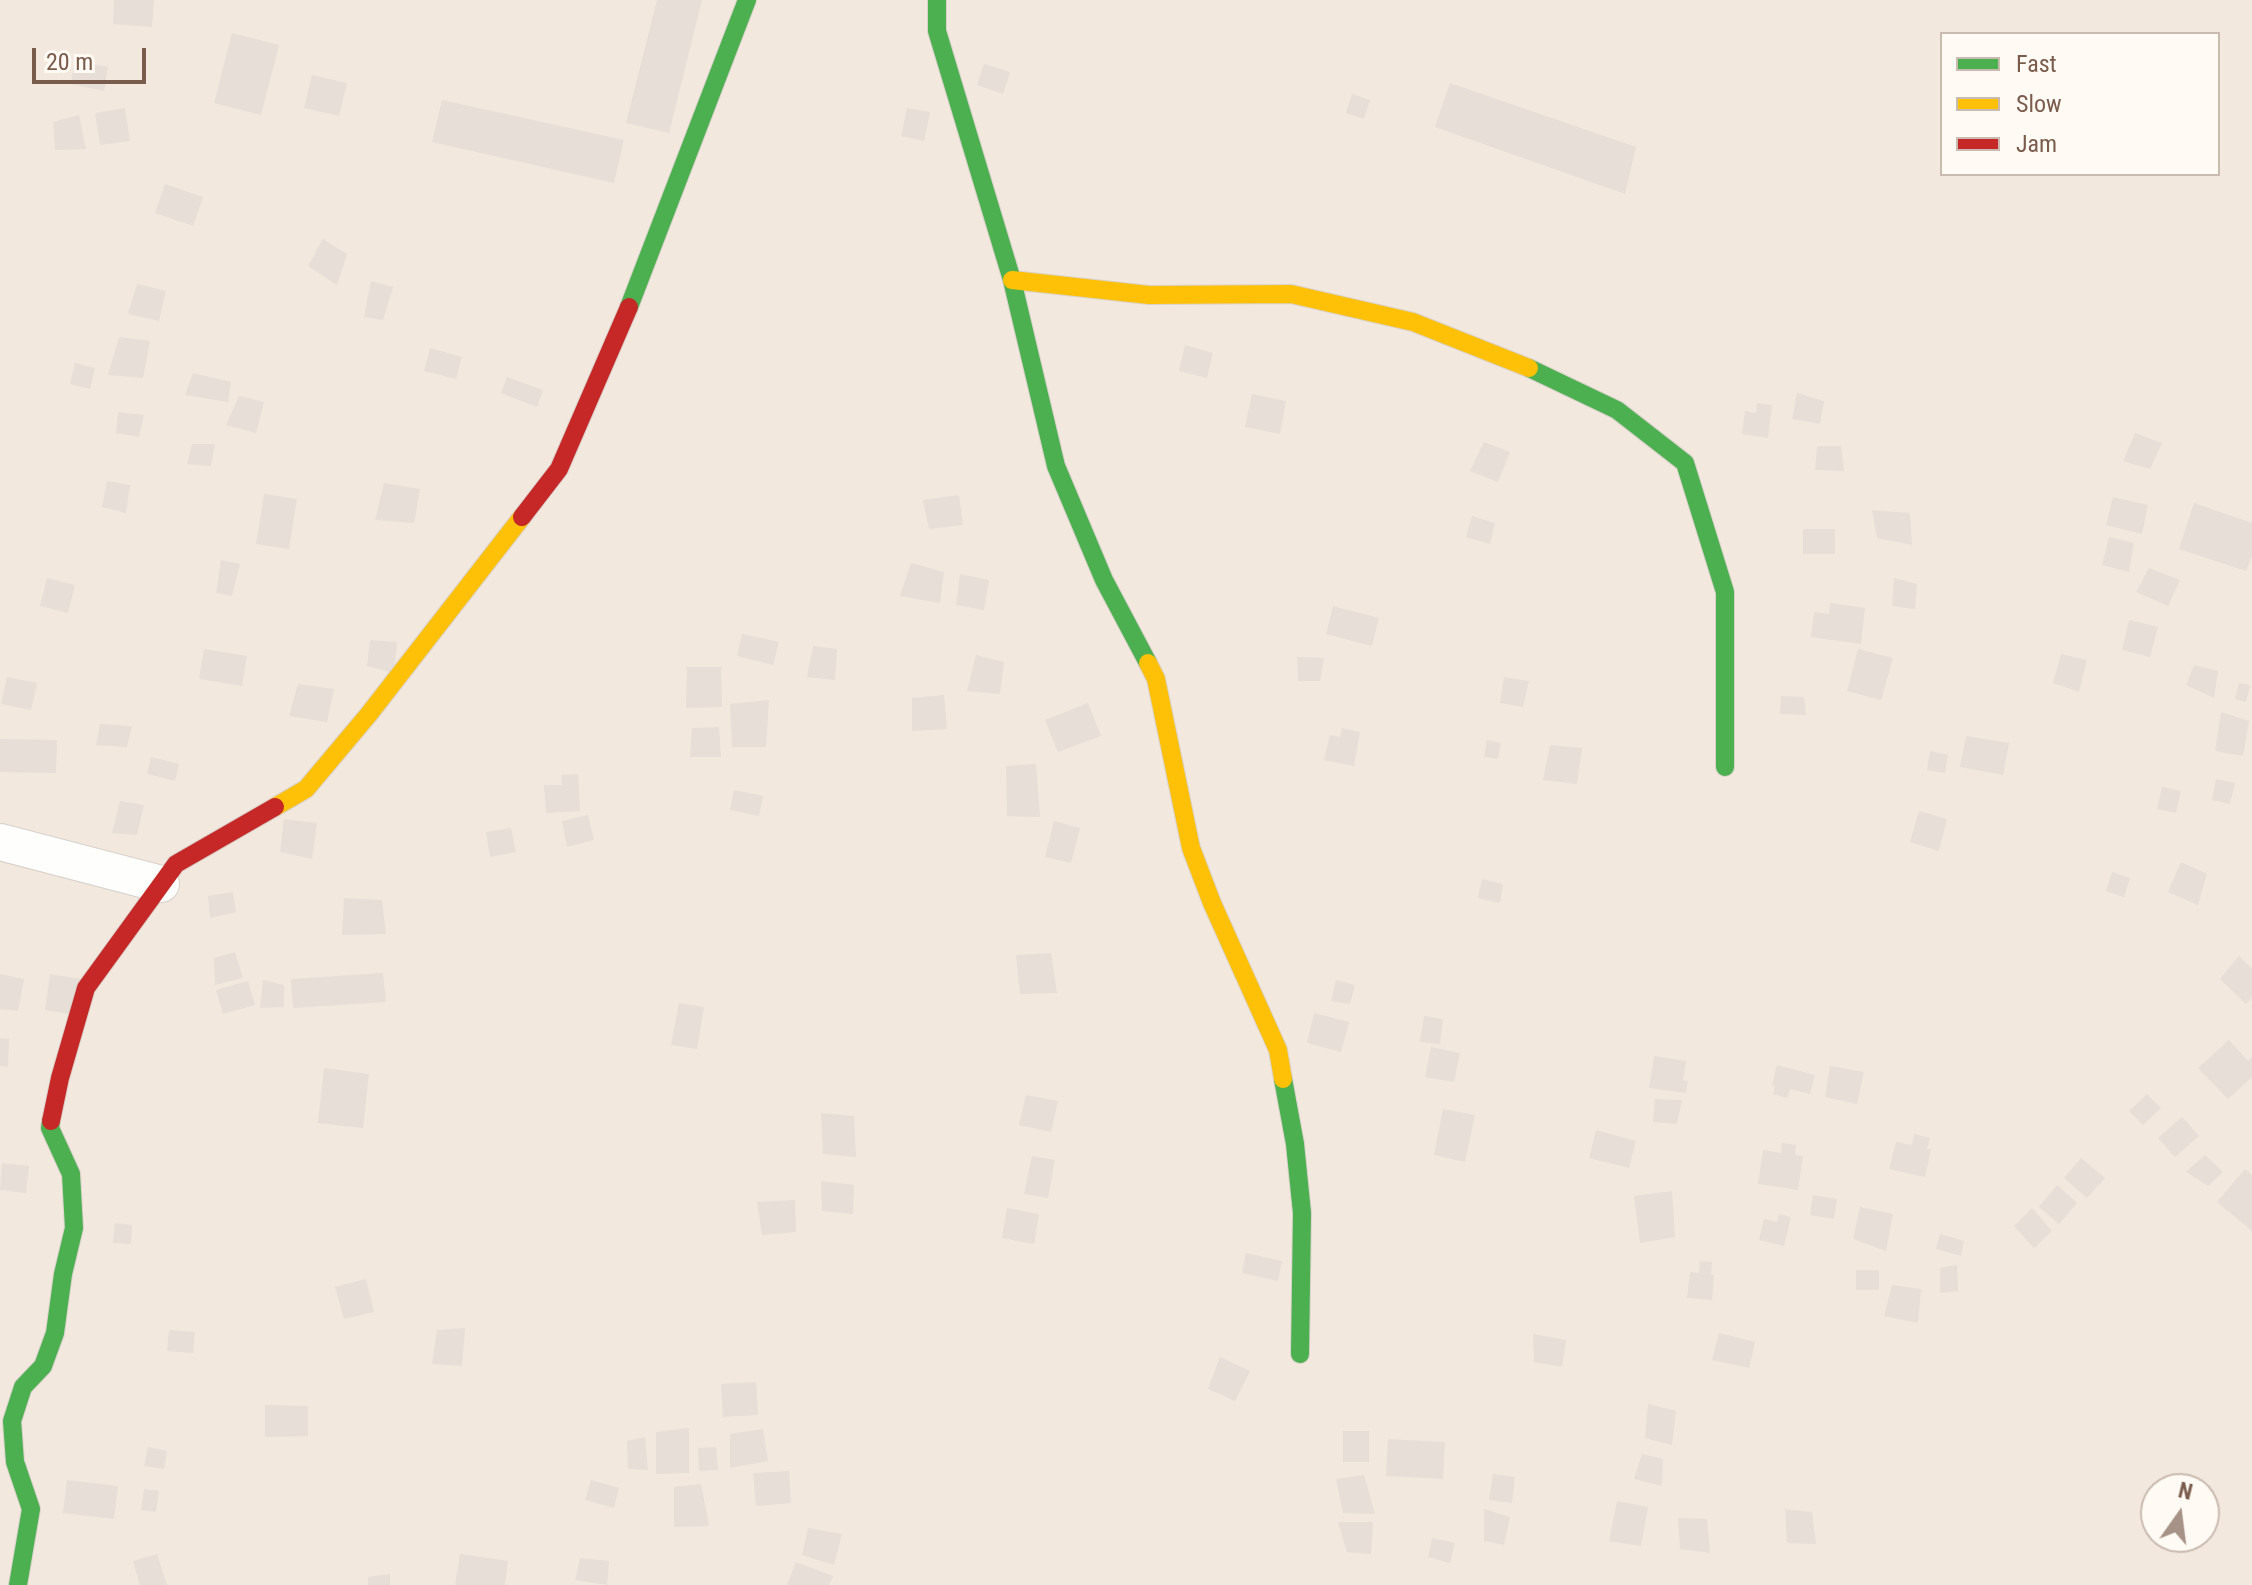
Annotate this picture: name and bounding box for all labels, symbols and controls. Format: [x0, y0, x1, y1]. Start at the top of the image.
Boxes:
scale bar [36, 32, 150, 82]
legend [1940, 32, 2220, 176]
text: 20 m [46, 48, 93, 76]
text: Fast [2016, 50, 2057, 78]
text: Slow [2016, 90, 2062, 118]
text: Jam [2016, 130, 2057, 158]
north arrow [2140, 1473, 2220, 1553]
text: N [2176, 1477, 2195, 1505]

